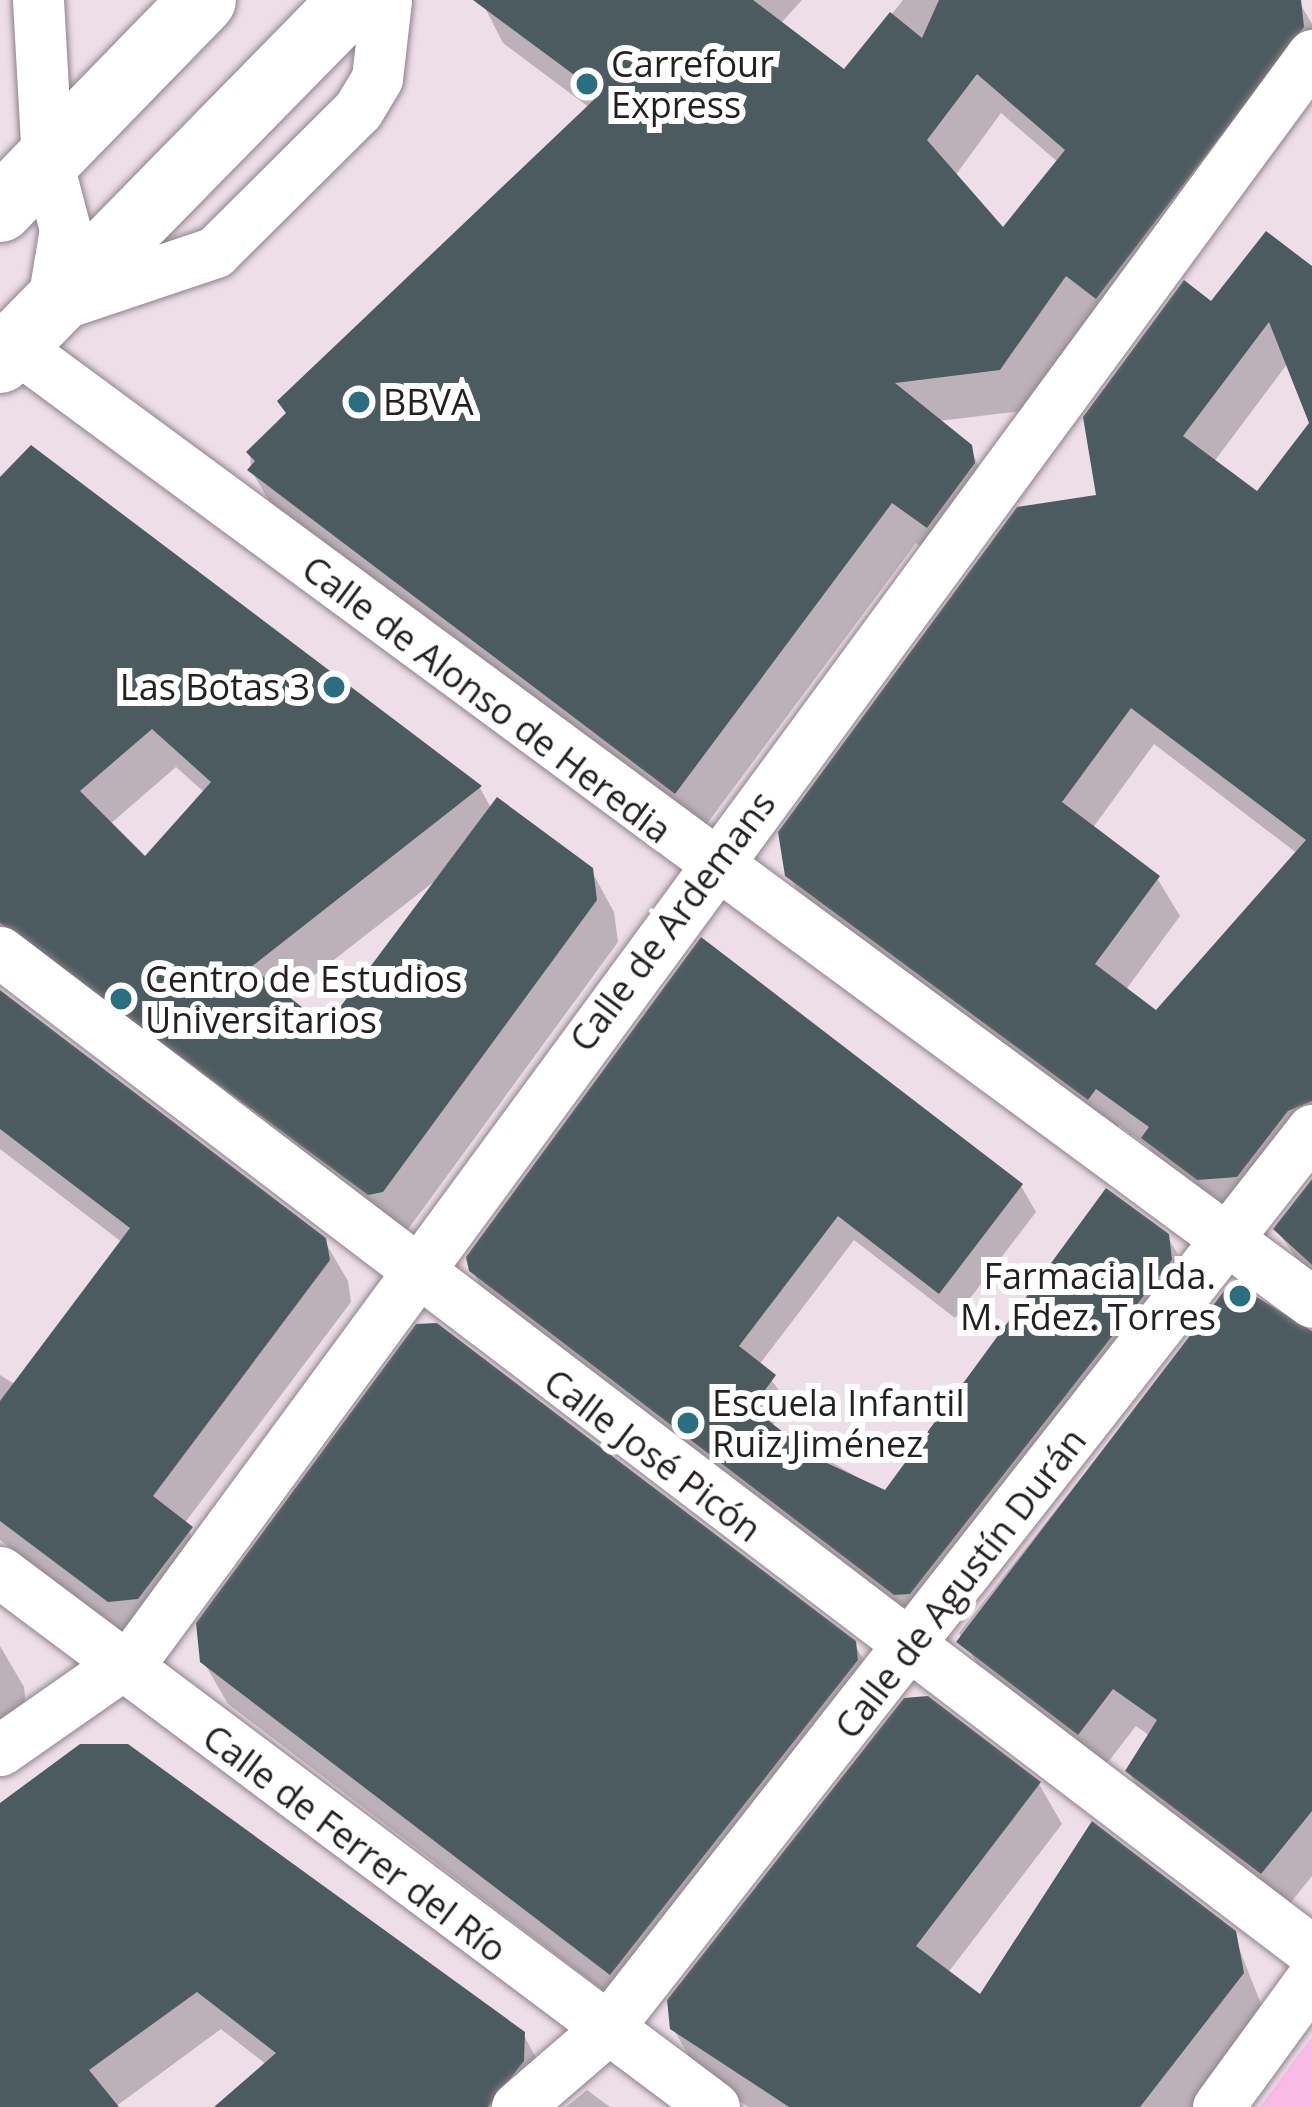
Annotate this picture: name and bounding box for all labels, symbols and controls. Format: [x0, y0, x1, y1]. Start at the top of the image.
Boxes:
place label: Carrefour Express [611, 41, 774, 126]
marker: Carrefour Express [574, 71, 600, 97]
place label: BBVA [383, 380, 474, 424]
marker: BBVA [346, 389, 372, 415]
street label: Calle de Alonso de Heredia [294, 546, 680, 852]
place label: Las Botas 3 [120, 665, 310, 709]
marker: Las Botas 3 [321, 674, 347, 700]
street label: Calle de Ardemans [560, 782, 784, 1060]
place label: Centro de Estudios Universitarios [145, 956, 462, 1041]
marker: Centro de Estudios Universitarios [108, 986, 134, 1012]
place label: Farmacia Lda. M. Fdez. Torres [960, 1253, 1216, 1338]
marker: Farmacia Lda. M. Fdez. Torres [1227, 1283, 1253, 1309]
street label: Calle José Picón [536, 1359, 770, 1551]
place label: Escuela Infantil Ruiz Jiménez [712, 1380, 964, 1465]
marker: Escuela Infantil Ruiz Jiménez [675, 1410, 701, 1436]
street label: Calle de Agustín Durán [825, 1419, 1095, 1747]
street label: Calle de Ferrer del Río [195, 1715, 515, 1971]

